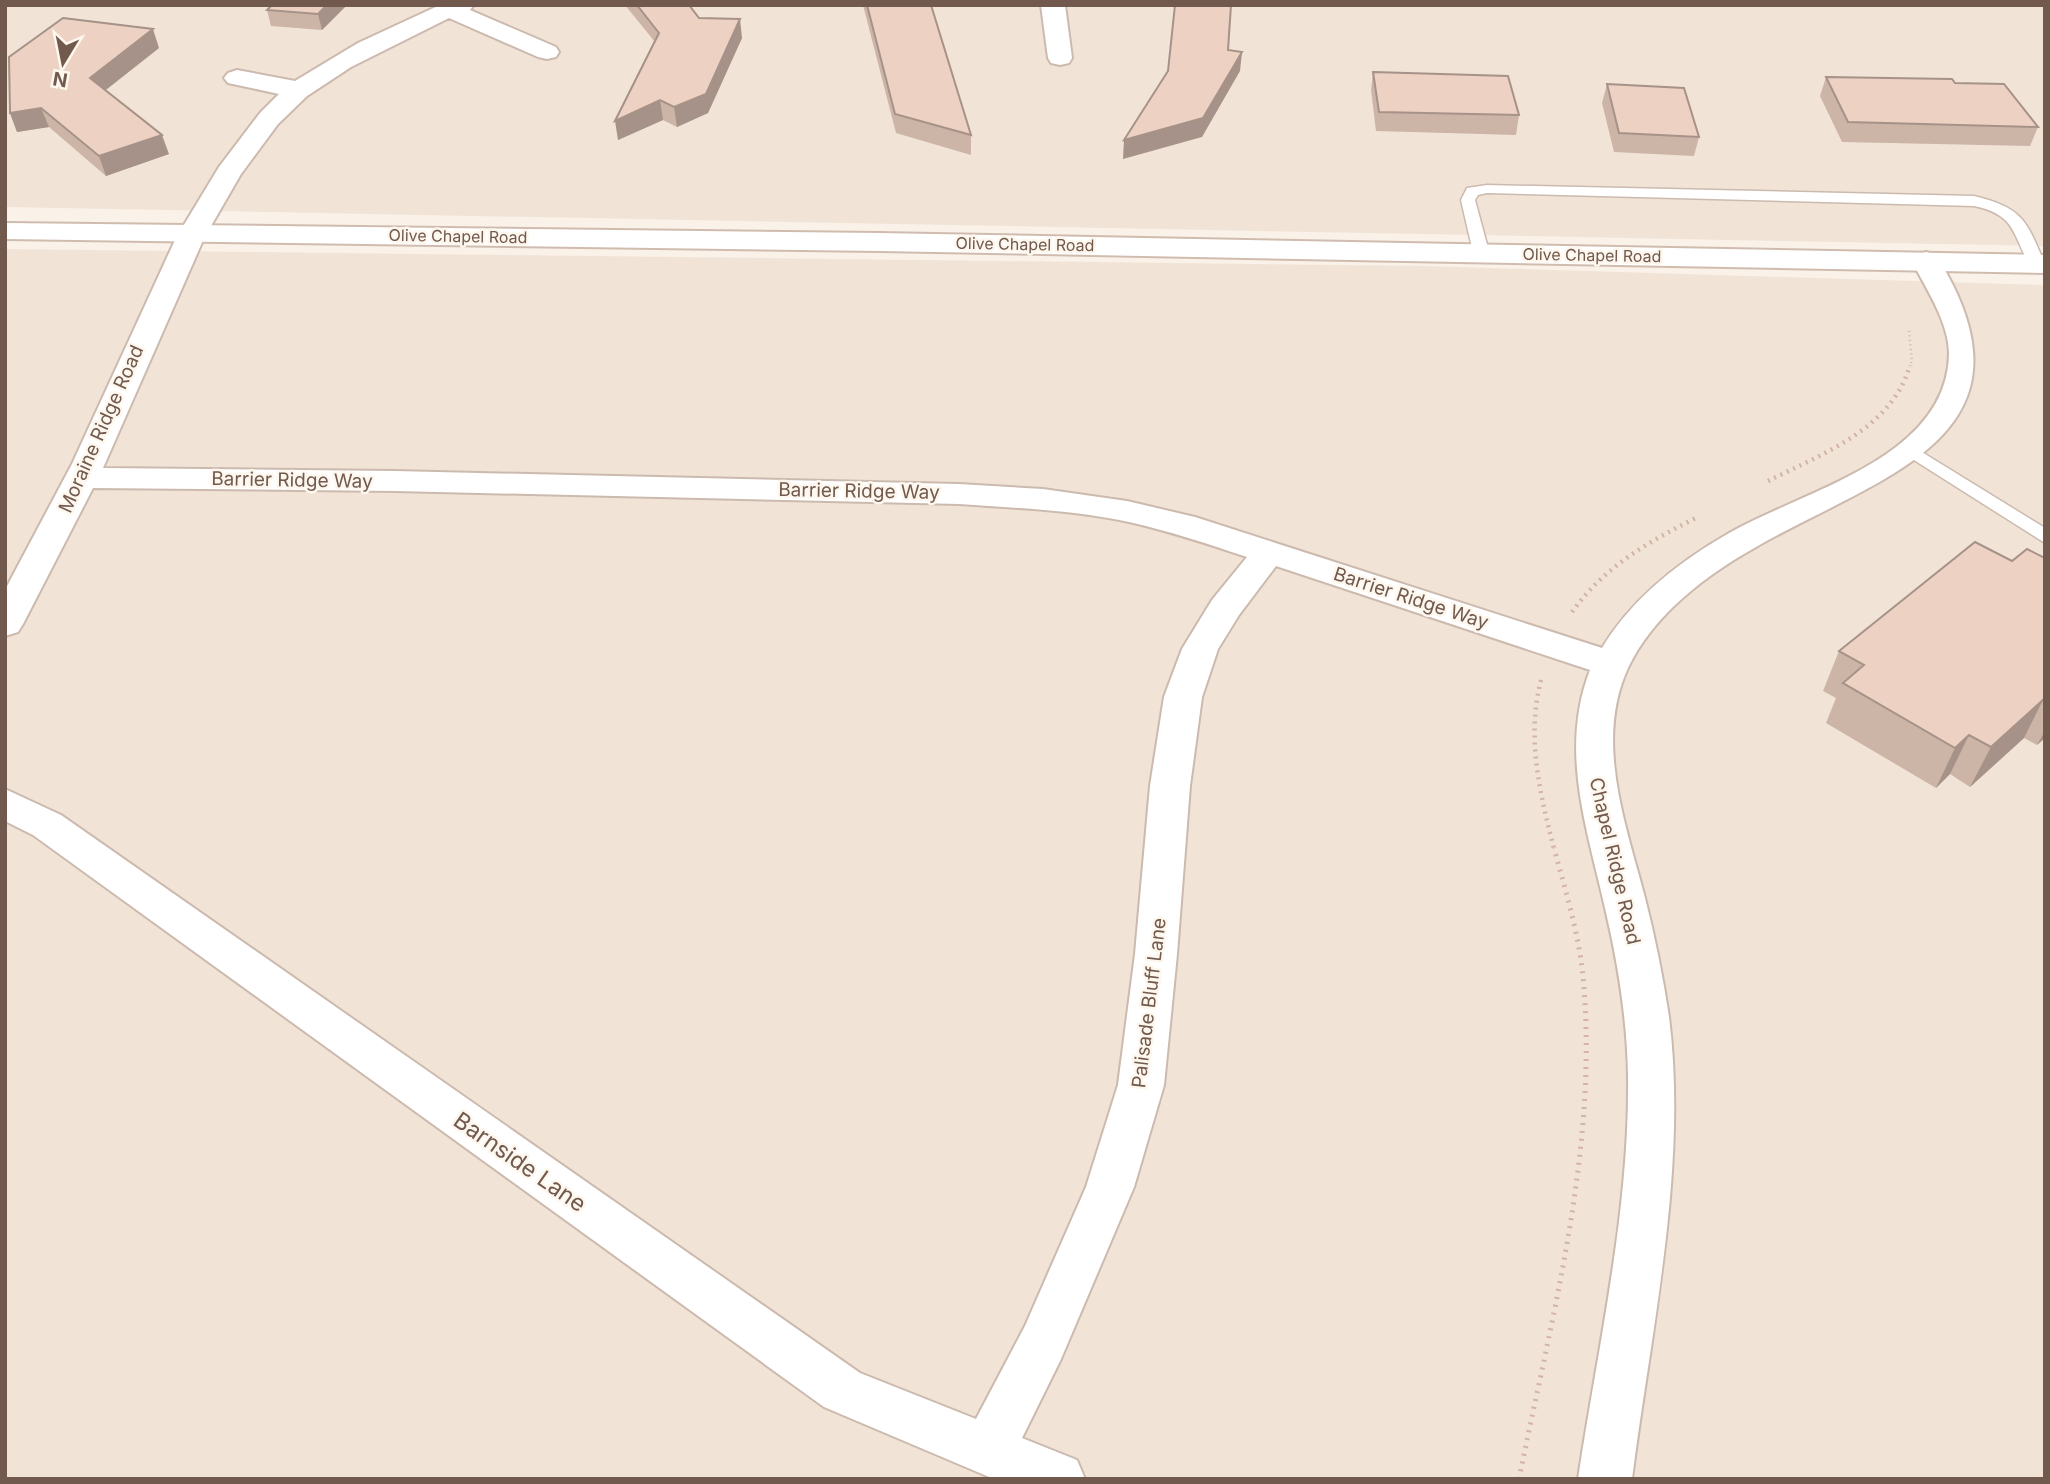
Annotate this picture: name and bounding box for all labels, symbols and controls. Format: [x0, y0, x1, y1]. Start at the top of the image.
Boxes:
north arrow [28, 28, 98, 98]
text: N [51, 67, 69, 92]
street label: Olive Chapel Road [388, 225, 528, 247]
street label: Olive Chapel Road [955, 233, 1095, 255]
street label: Olive Chapel Road [1522, 244, 1662, 266]
street label: Moraine Ridge Road [54, 342, 148, 516]
street label: Barrier Ridge Way [211, 467, 373, 493]
street label: Barrier Ridge Way [778, 478, 940, 504]
street label: Barrier Ridge Way [1331, 562, 1492, 634]
street label: Chapel Ridge Road [1585, 775, 1645, 947]
street label: Palisade Bluff Lane [1127, 917, 1171, 1089]
street label: Barnside Lane [448, 1106, 592, 1218]

